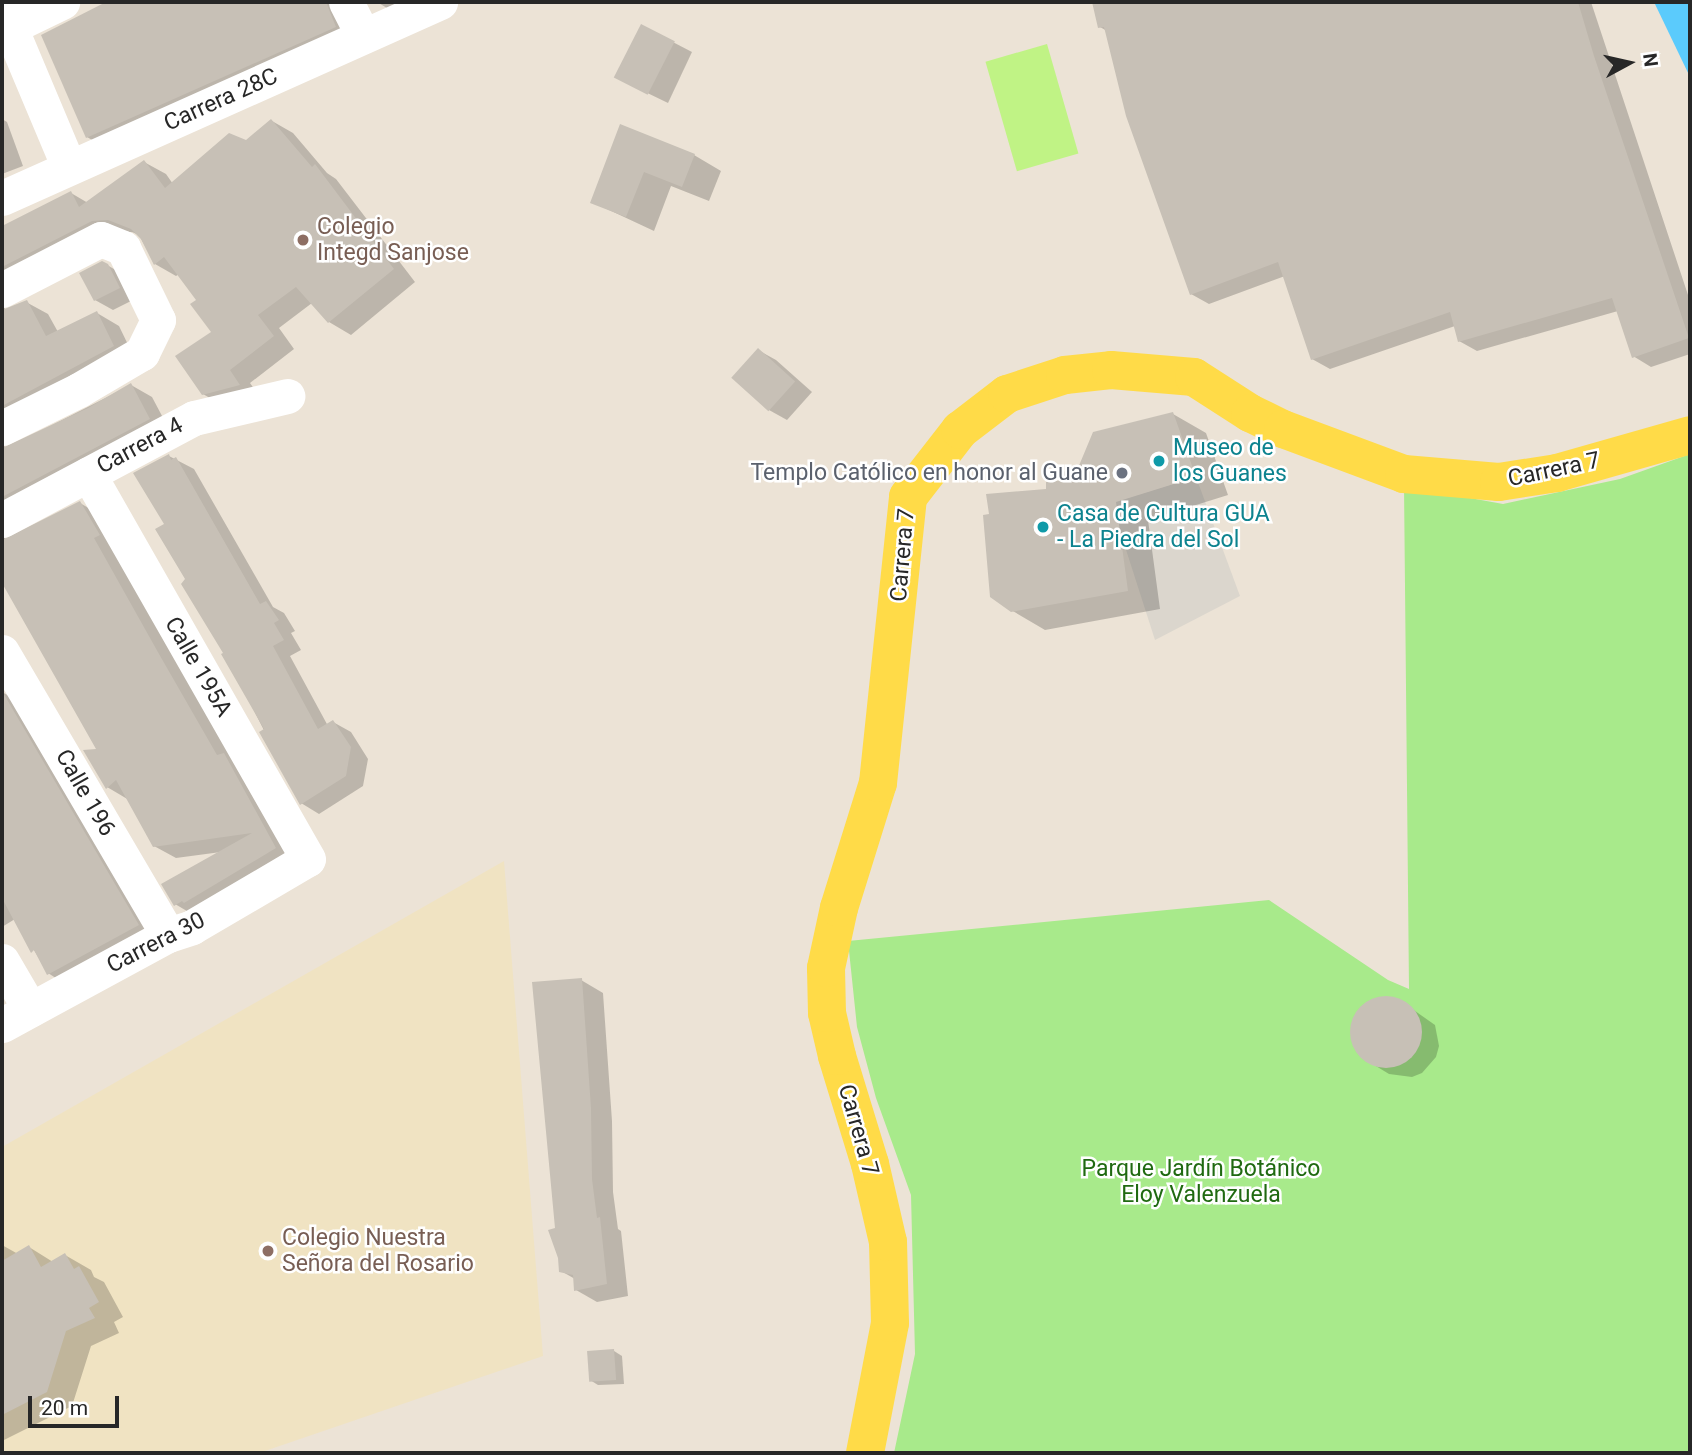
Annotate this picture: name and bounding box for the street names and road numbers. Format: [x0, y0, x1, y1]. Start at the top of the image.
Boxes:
street label: Carrera 28C [160, 63, 282, 137]
street label: Carrera 4 [92, 412, 188, 480]
street label: Carrera 7 [1505, 447, 1603, 493]
street label: Carrera 7 [885, 507, 921, 603]
street label: Calle 195A [158, 612, 238, 722]
street label: Calle 196 [49, 745, 121, 841]
street label: Carrera 30 [102, 907, 210, 979]
street label: Carrera 7 [832, 1081, 884, 1179]

